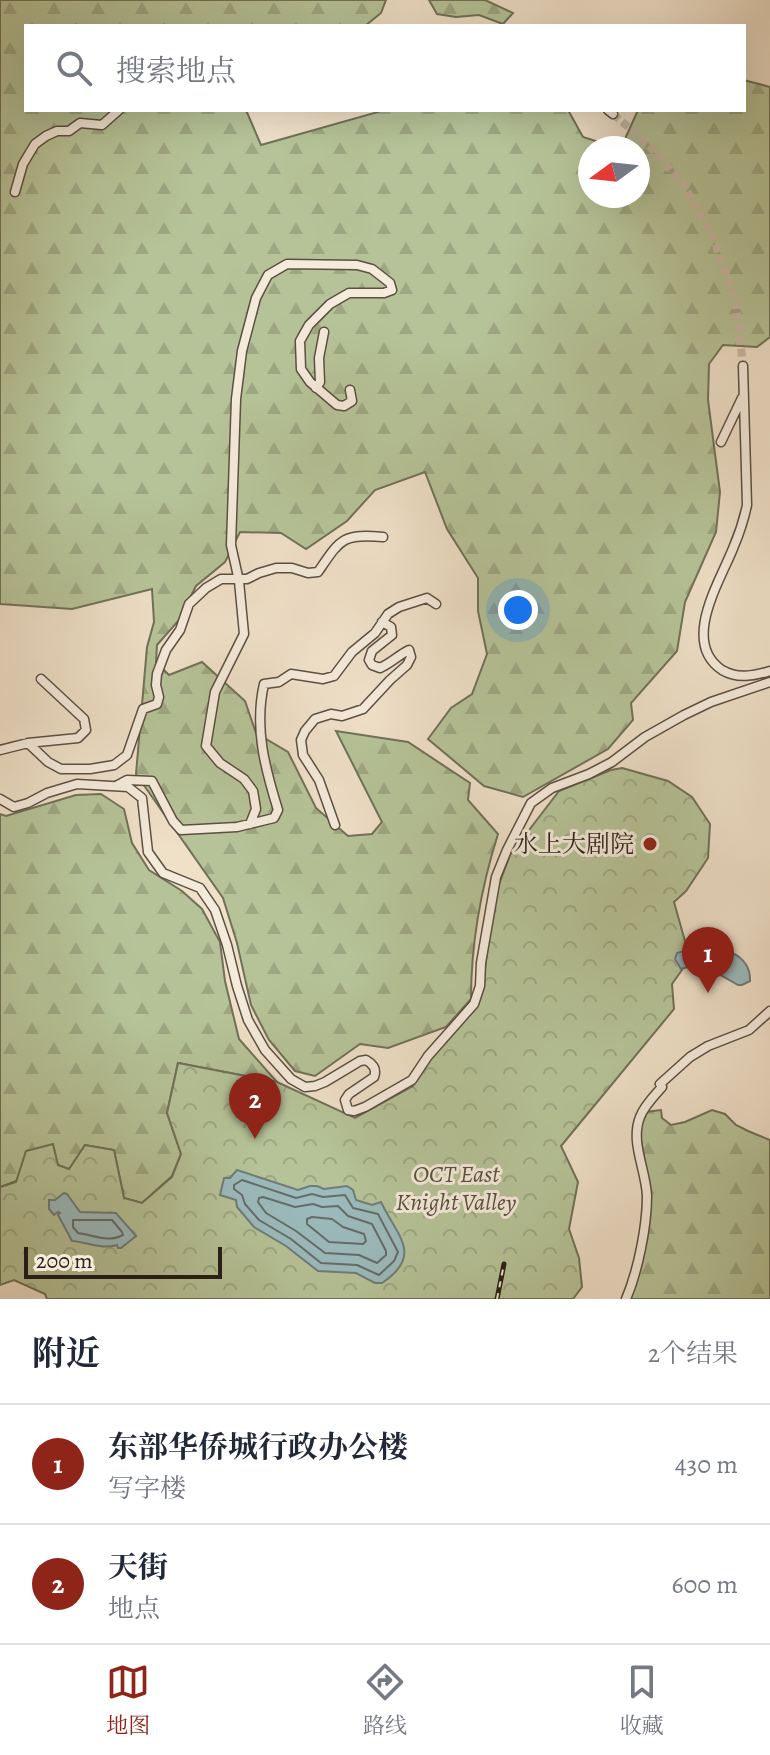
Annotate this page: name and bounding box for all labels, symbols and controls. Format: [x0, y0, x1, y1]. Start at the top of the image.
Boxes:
search box [24, 24, 746, 112]
icon: search [52, 46, 96, 90]
text: 搜索地点 [116, 51, 236, 91]
north arrow [578, 136, 650, 208]
your location [498, 590, 538, 630]
place label: 水上大剧院 [514, 828, 634, 860]
marker: 水上大剧院 [641, 835, 659, 853]
pin: 1 [682, 927, 734, 993]
pin: 2 [229, 1073, 281, 1139]
park label: OCT East Knight Valley [396, 1158, 517, 1218]
scale bar [24, 1243, 222, 1279]
text: 200 m [36, 1246, 93, 1276]
text: 附近 [32, 1330, 100, 1377]
text: 2个结果 [648, 1336, 738, 1371]
text: 东部华侨城行政办公楼 [108, 1427, 408, 1467]
text: 1 [53, 1447, 63, 1482]
text: 430 m [675, 1447, 738, 1482]
text: 写字楼 [108, 1471, 186, 1506]
text: 天街 [108, 1547, 168, 1587]
text: 2 [52, 1567, 64, 1602]
text: 600 m [671, 1567, 738, 1602]
text: 地点 [108, 1591, 160, 1626]
tab: 地图 [106, 1660, 150, 1741]
tab: 路线 [363, 1660, 407, 1741]
tab: 收藏 [620, 1660, 664, 1741]

